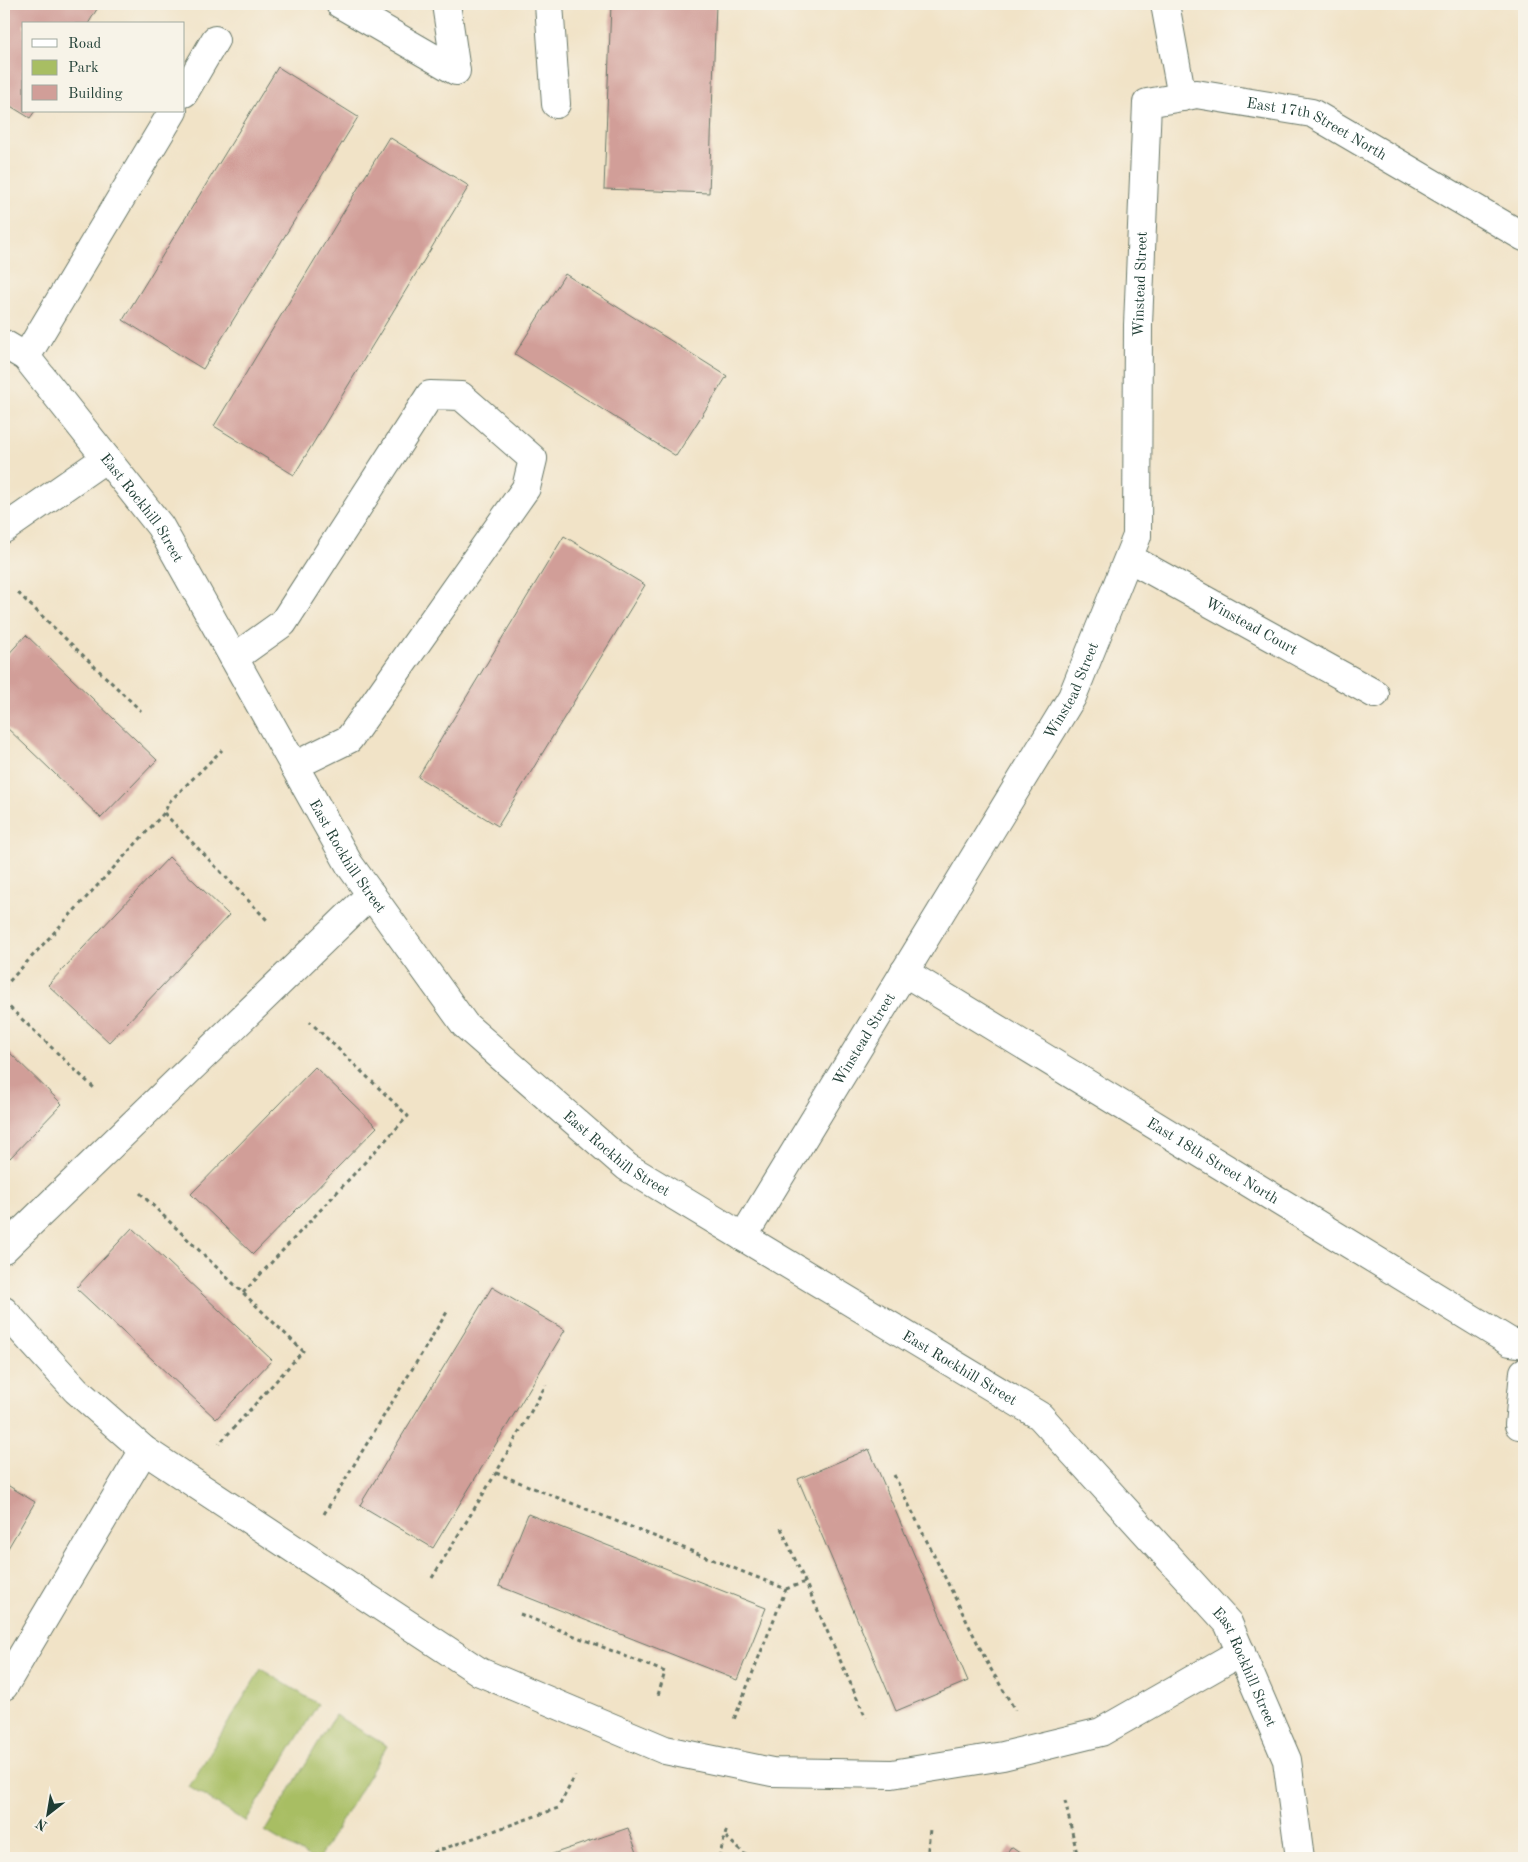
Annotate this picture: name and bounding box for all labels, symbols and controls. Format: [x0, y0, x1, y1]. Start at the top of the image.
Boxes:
legend [22, 22, 185, 112]
text: Road [68, 37, 102, 52]
text: Park [68, 61, 99, 76]
text: Building [68, 87, 123, 102]
street label: East 17th Street North [1245, 96, 1389, 164]
street label: Winstead Street [1132, 231, 1151, 337]
street label: East Rockhill Street [97, 451, 185, 565]
street label: Winstead Court [1202, 596, 1299, 658]
street label: Winstead Street [1042, 641, 1102, 742]
street label: East Rockhill Street [306, 797, 388, 916]
street label: Winstead Street [831, 991, 899, 1089]
street label: East Rockhill Street [560, 1109, 672, 1200]
street label: East 18th Street North [1144, 1116, 1281, 1208]
street label: East Rockhill Street [899, 1329, 1019, 1409]
street label: East Rockhill Street [1209, 1605, 1278, 1730]
north arrow [22, 1790, 72, 1840]
text: N [33, 1815, 50, 1833]

